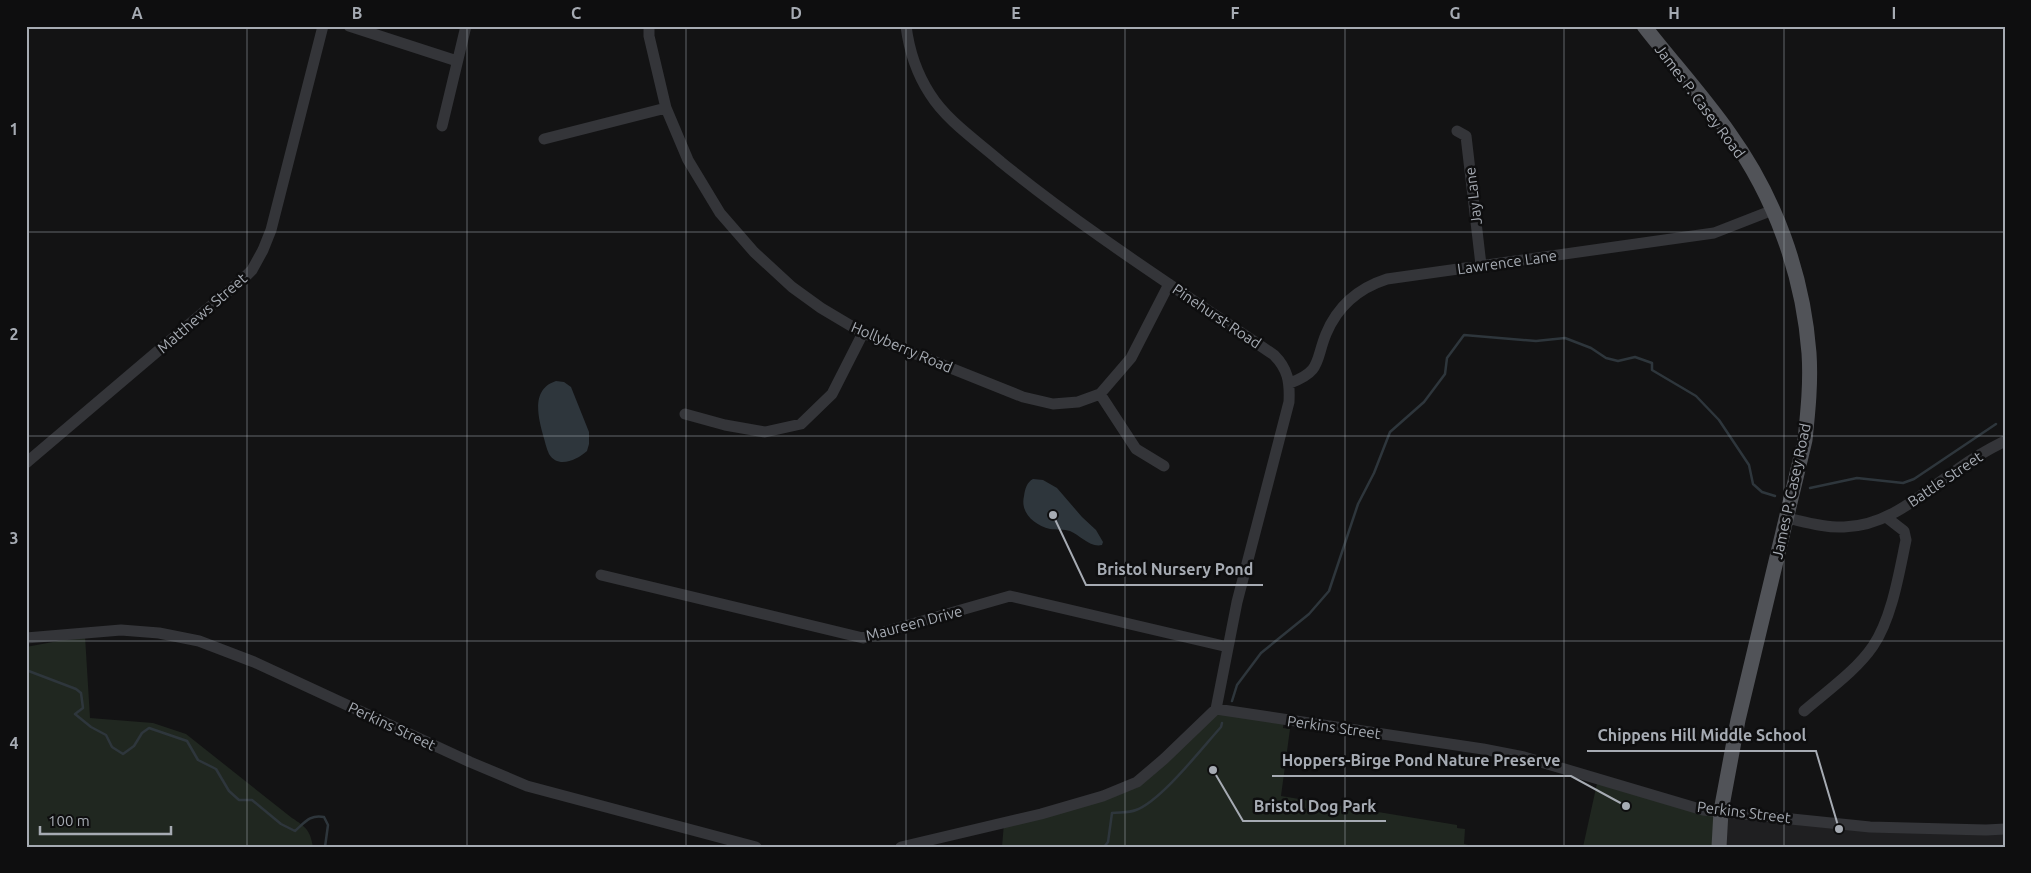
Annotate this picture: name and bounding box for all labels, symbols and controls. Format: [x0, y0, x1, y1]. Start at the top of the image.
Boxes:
text: A [131, 4, 143, 22]
text: B [352, 4, 362, 22]
text: C [571, 4, 581, 22]
text: D [790, 4, 802, 22]
text: E [1011, 4, 1021, 22]
text: F [1231, 4, 1240, 22]
text: G [1449, 4, 1461, 22]
text: H [1668, 4, 1680, 22]
text: I [1892, 4, 1896, 22]
street label: James P. Casey Road [1652, 41, 1748, 161]
text: 1 [9, 120, 19, 138]
street label: Jay Lane [1461, 166, 1485, 226]
street label: Lawrence Lane [1456, 247, 1558, 277]
street label: Matthews Street [154, 270, 250, 356]
street label: Pinehurst Road [1170, 280, 1264, 352]
street label: Hollyberry Road [849, 318, 955, 376]
text: 2 [9, 325, 19, 343]
street label: James P. Casey Road [1768, 422, 1814, 560]
street label: Battle Street [1904, 448, 1986, 510]
text: 3 [9, 529, 19, 547]
callout: Bristol Nursery Pond [1086, 554, 1263, 585]
text: Bristol Nursery Pond [1097, 560, 1253, 578]
street label: Maureen Drive [864, 602, 964, 644]
street label: Perkins Street [346, 698, 438, 754]
street label: Perkins Street [1286, 712, 1382, 742]
callout: Chippens Hill Middle School [1587, 720, 1816, 751]
text: Chippens Hill Middle School [1598, 726, 1807, 744]
text: 4 [9, 734, 19, 752]
callout: Hoppers-Birge Pond Nature Preserve [1272, 745, 1571, 776]
text: Hoppers-Birge Pond Nature Preserve [1282, 751, 1560, 769]
callout: Bristol Dog Park [1243, 790, 1386, 821]
text: Bristol Dog Park [1254, 797, 1376, 815]
street label: Perkins Street [1696, 798, 1792, 826]
scale bar [40, 803, 171, 835]
text: 100 m [48, 812, 90, 829]

